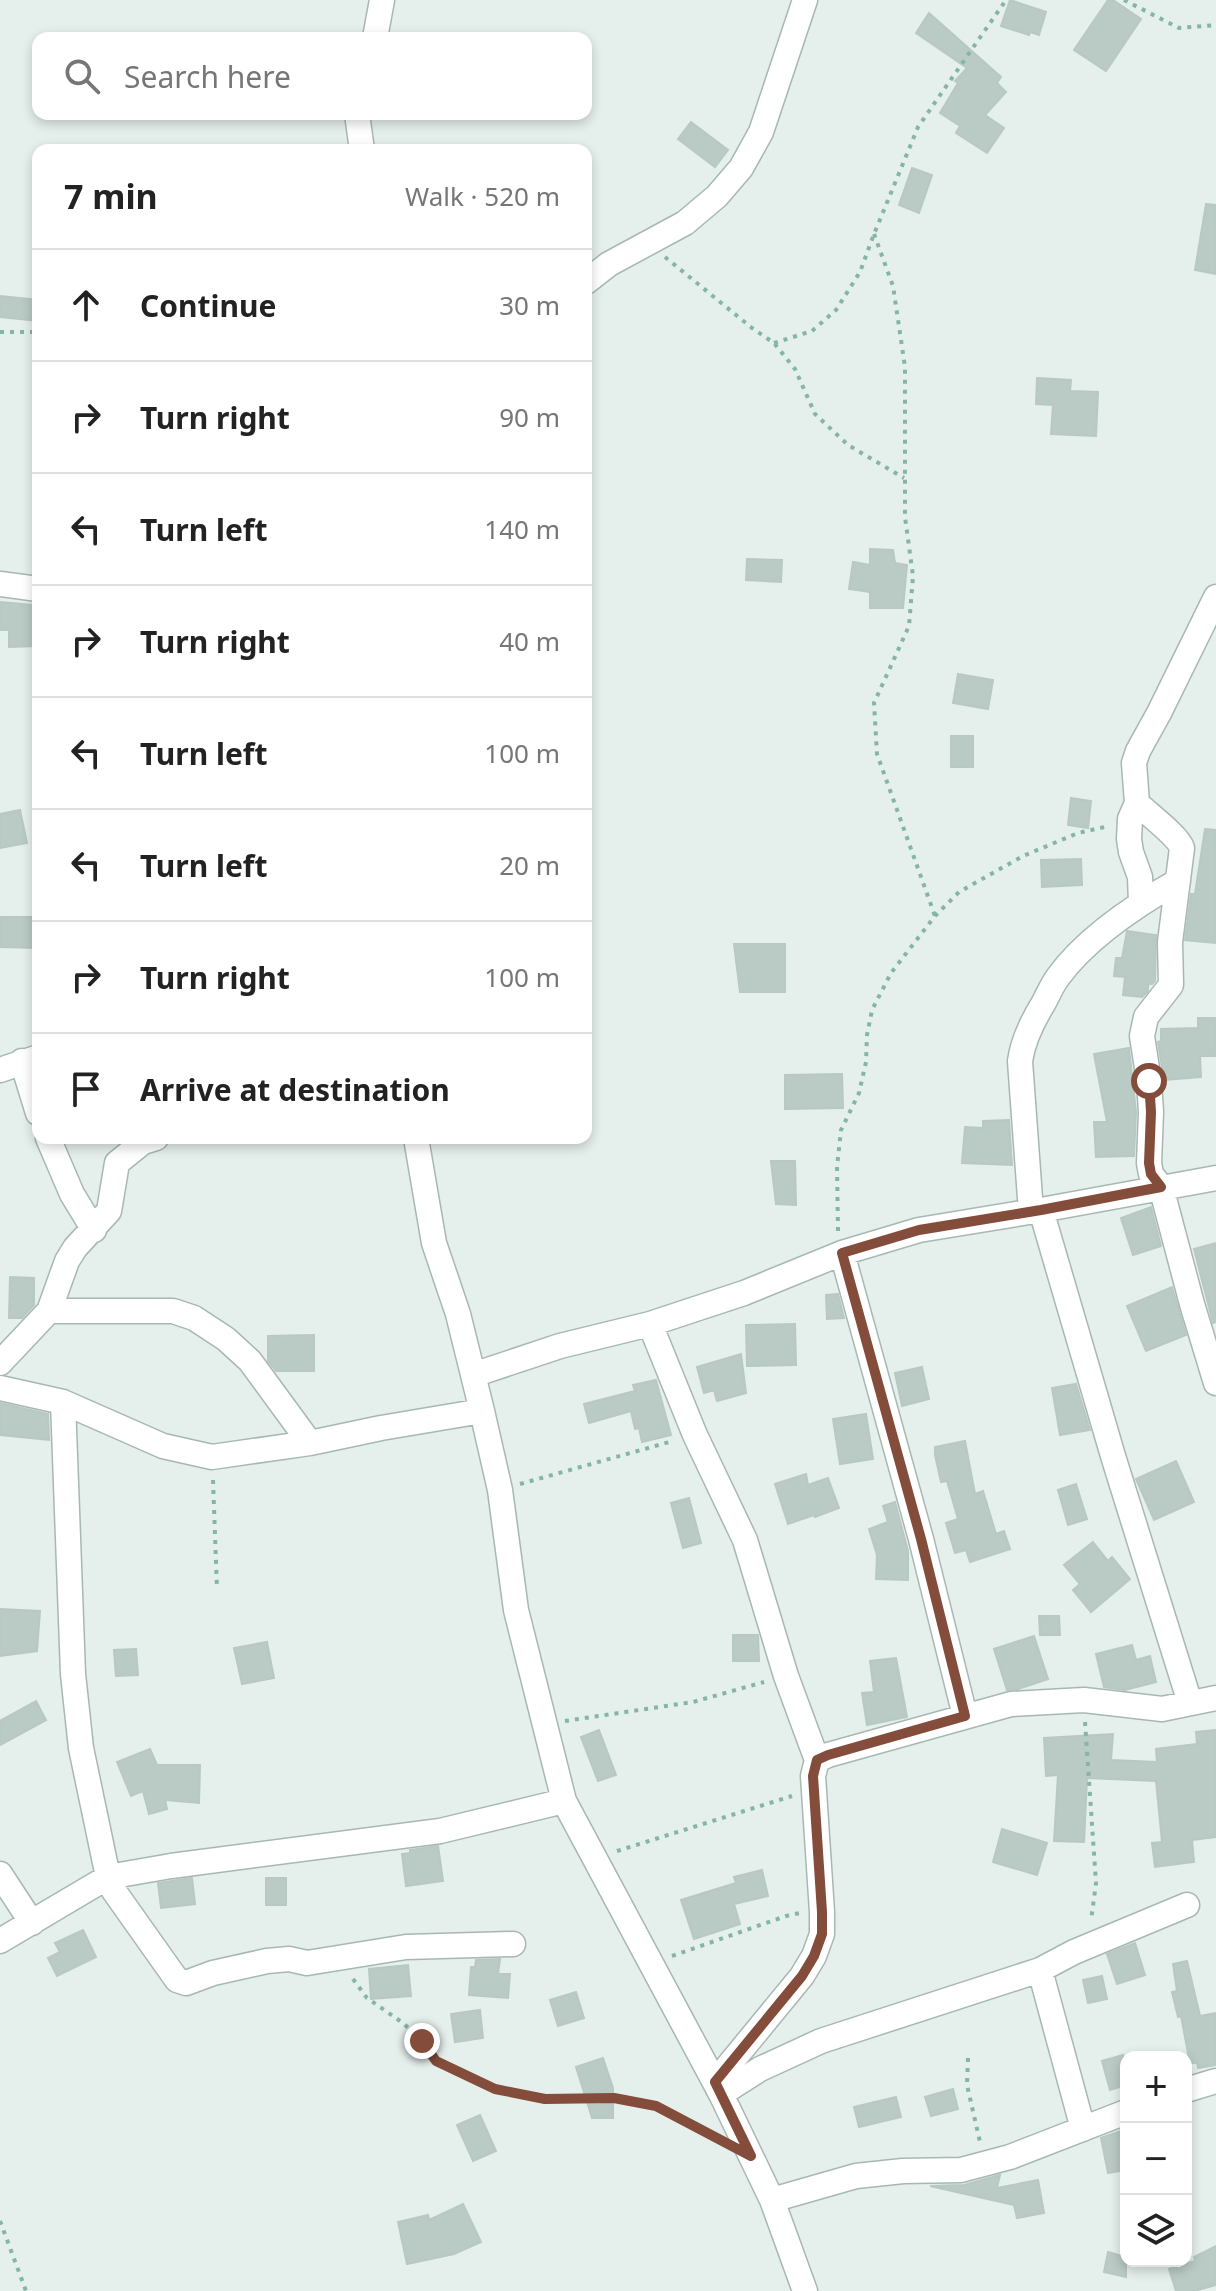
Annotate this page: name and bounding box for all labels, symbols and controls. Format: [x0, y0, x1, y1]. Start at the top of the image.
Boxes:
search box [32, 32, 592, 120]
icon: search [60, 54, 104, 98]
text: Search here [124, 56, 291, 97]
text: 7 min [64, 173, 158, 219]
text: Walk · 520 m [405, 178, 560, 214]
icon: ahead [64, 283, 108, 327]
text: Continue [140, 285, 276, 326]
text: 30 m [499, 287, 560, 323]
icon: right [64, 395, 108, 439]
text: Turn right [140, 397, 290, 438]
text: 90 m [499, 399, 560, 435]
icon: left [64, 507, 108, 551]
text: Turn left [140, 509, 268, 550]
text: 140 m [484, 511, 560, 547]
icon: right [64, 619, 108, 663]
text: Turn right [140, 621, 290, 662]
text: 40 m [499, 623, 560, 659]
icon: left [64, 731, 108, 775]
text: Turn left [140, 733, 268, 774]
text: 100 m [484, 735, 560, 771]
icon: left [64, 843, 108, 887]
text: Turn left [140, 845, 268, 886]
text: 20 m [499, 847, 560, 883]
icon: right [64, 955, 108, 999]
text: Turn right [140, 957, 290, 998]
text: 100 m [484, 959, 560, 995]
route start [1131, 1063, 1167, 1099]
icon: arrive [64, 1067, 108, 1111]
text: Arrive at destination [140, 1069, 450, 1110]
route end [404, 2023, 440, 2059]
map controls [1120, 2051, 1192, 2267]
button: + [1120, 2051, 1192, 2123]
button: − [1120, 2123, 1192, 2195]
button: layers [1120, 2195, 1192, 2267]

